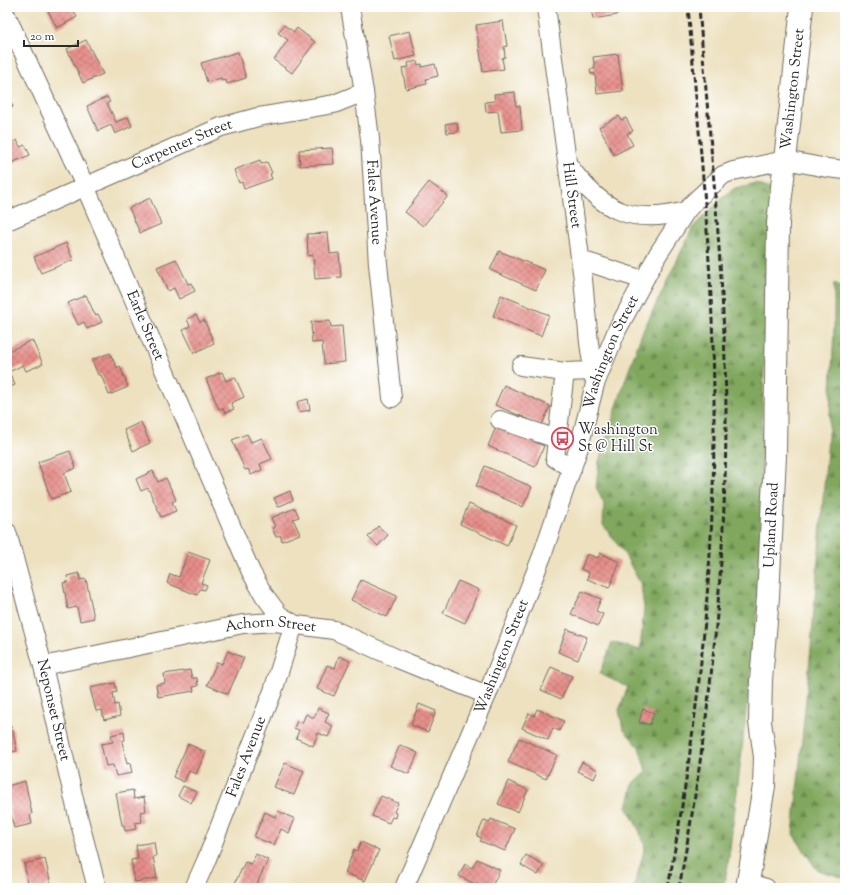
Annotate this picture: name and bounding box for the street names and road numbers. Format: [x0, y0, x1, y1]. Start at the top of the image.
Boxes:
street label: Washington Street [776, 27, 810, 151]
street label: Carpenter Street [128, 114, 235, 176]
street label: Fales Avenue [361, 159, 387, 246]
street label: Hill Street [557, 161, 586, 230]
street label: Earle Street [121, 287, 169, 364]
street label: Washington Street [579, 292, 644, 411]
street label: Upland Road [759, 481, 784, 569]
street label: Washington Street [469, 596, 534, 718]
street label: Achorn Street [223, 612, 317, 638]
street label: Neponset Street [31, 657, 75, 763]
street label: Fales Avenue [222, 713, 272, 801]

